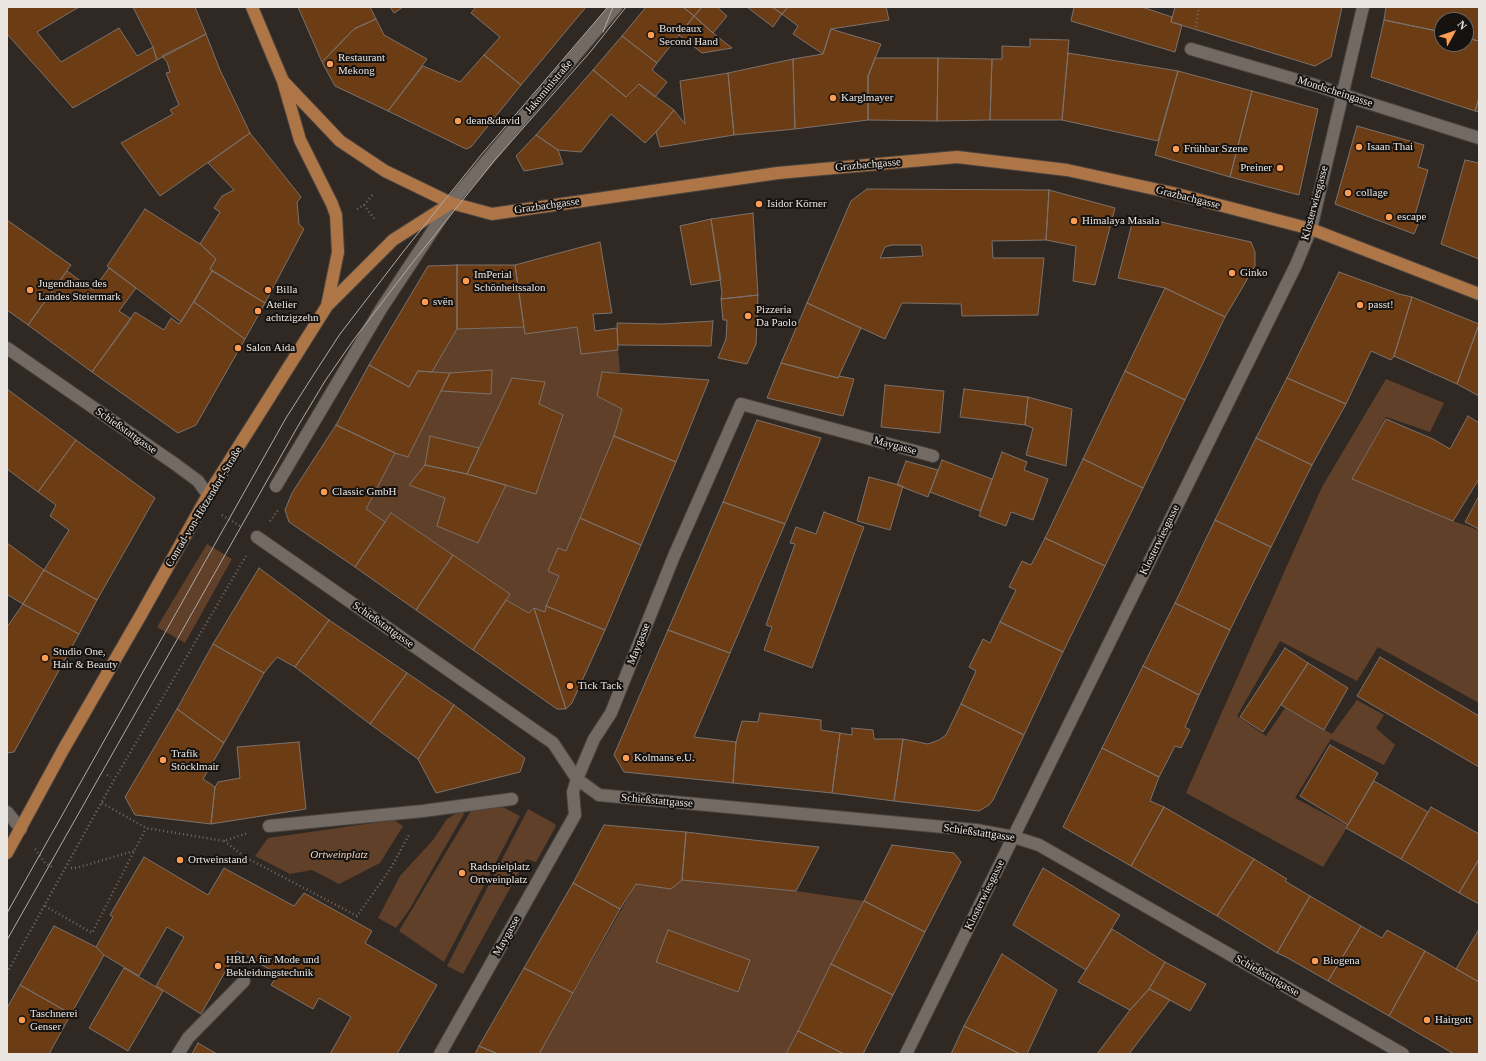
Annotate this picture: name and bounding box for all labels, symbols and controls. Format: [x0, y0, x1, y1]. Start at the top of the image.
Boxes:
north arrow [1434, 12, 1474, 52]
text: N [1455, 18, 1470, 32]
place label: Bordeaux Second Hand [659, 22, 718, 48]
marker: Bordeaux Second Hand [646, 30, 656, 40]
place label: Restaurant Mekong [338, 51, 385, 77]
street label: Jakoministraße [523, 57, 575, 117]
marker: Restaurant Mekong [325, 59, 335, 69]
street label: Mondscheingasse [1296, 74, 1374, 110]
place label: Karglmayer [841, 91, 893, 105]
marker: Karglmayer [828, 93, 838, 103]
place label: dean&david [466, 114, 520, 128]
marker: dean&david [453, 116, 463, 126]
place label: Isaan Thai [1367, 140, 1413, 154]
place label: Frühbar Szene [1184, 142, 1248, 156]
marker: Isaan Thai [1354, 142, 1364, 152]
marker: Frühbar Szene [1171, 144, 1181, 154]
street label: Grazbachgasse [835, 156, 901, 174]
place label: Preiner [1240, 161, 1272, 175]
marker: Preiner [1275, 163, 1285, 173]
street label: Klosterwiesgasse [1299, 164, 1331, 242]
street label: Grazbachgasse [1154, 184, 1222, 212]
place label: collage [1356, 186, 1388, 200]
marker: collage [1343, 188, 1353, 198]
street label: Grazbachgasse [513, 195, 581, 217]
place label: Isidor Körner [767, 197, 827, 211]
marker: Isidor Körner [754, 199, 764, 209]
place label: escape [1397, 210, 1426, 224]
marker: escape [1384, 212, 1394, 222]
place label: Himalaya Masala [1082, 214, 1159, 228]
marker: Himalaya Masala [1069, 216, 1079, 226]
place label: Ginko [1240, 266, 1268, 280]
place label: ImPerial Schönheitssalon [474, 268, 545, 294]
marker: Ginko [1227, 268, 1237, 278]
marker: ImPerial Schönheitssalon [461, 276, 471, 286]
place label: Jugendhaus des Landes Steiermark [38, 277, 121, 303]
place label: Billa [276, 283, 297, 297]
marker: Jugendhaus des Landes Steiermark [25, 285, 35, 295]
marker: Billa [263, 285, 273, 295]
place label: svën [433, 295, 453, 309]
marker: svën [420, 297, 430, 307]
place label: Atelier achtzigzehn [266, 298, 319, 324]
place label: passt! [1368, 298, 1394, 312]
marker: passt! [1355, 300, 1365, 310]
place label: Pizzeria Da Paolo [756, 303, 797, 329]
marker: Atelier achtzigzehn [253, 306, 263, 316]
marker: Pizzeria Da Paolo [743, 311, 753, 321]
place label: Salon Aida [246, 341, 295, 355]
marker: Salon Aida [233, 343, 243, 353]
street label: Schießstattgasse [93, 405, 159, 457]
street label: Maygasse [872, 434, 918, 458]
street label: Conrad-von-Hötzendorf-Straße [163, 444, 245, 570]
place label: Classic GmbH [332, 485, 396, 499]
marker: Classic GmbH [319, 487, 329, 497]
street label: Klosterwiesgasse [1137, 503, 1183, 577]
street label: Schießstattgasse [350, 599, 416, 651]
street label: Maygasse [625, 621, 653, 667]
place label: Studio One, Hair & Beauty [53, 645, 118, 671]
marker: Studio One, Hair & Beauty [40, 653, 50, 663]
place label: Tick Tack [578, 679, 622, 693]
marker: Tick Tack [565, 681, 575, 691]
place label: Trafik Stöcklmair [171, 747, 219, 773]
place label: Kolmans e.U. [634, 751, 695, 765]
marker: Kolmans e.U. [621, 753, 631, 763]
marker: Trafik Stöcklmair [158, 755, 168, 765]
street label: Schießstattgasse [621, 791, 693, 811]
street label: Schießstattgasse [942, 821, 1016, 845]
park label: Ortweinplatz [310, 848, 368, 862]
place label: Ortweinstand [188, 853, 247, 867]
marker: Ortweinstand [175, 855, 185, 865]
street label: Klosterwiesgasse [962, 858, 1008, 932]
place label: Radspielplatz Ortweinplatz [470, 860, 530, 886]
marker: Radspielplatz Ortweinplatz [457, 868, 467, 878]
street label: Maygasse [491, 914, 523, 958]
street label: Schießstattgasse [1232, 952, 1302, 1000]
place label: HBLA für Mode und Bekleidungstechnik [226, 953, 319, 979]
place label: Biogena [1323, 954, 1360, 968]
marker: Biogena [1310, 956, 1320, 966]
marker: HBLA für Mode und Bekleidungstechnik [213, 961, 223, 971]
place label: Taschnerei Genser [30, 1007, 77, 1033]
place label: Hairgott [1435, 1013, 1471, 1027]
marker: Taschnerei Genser [17, 1015, 27, 1025]
marker: Hairgott [1422, 1015, 1432, 1025]

